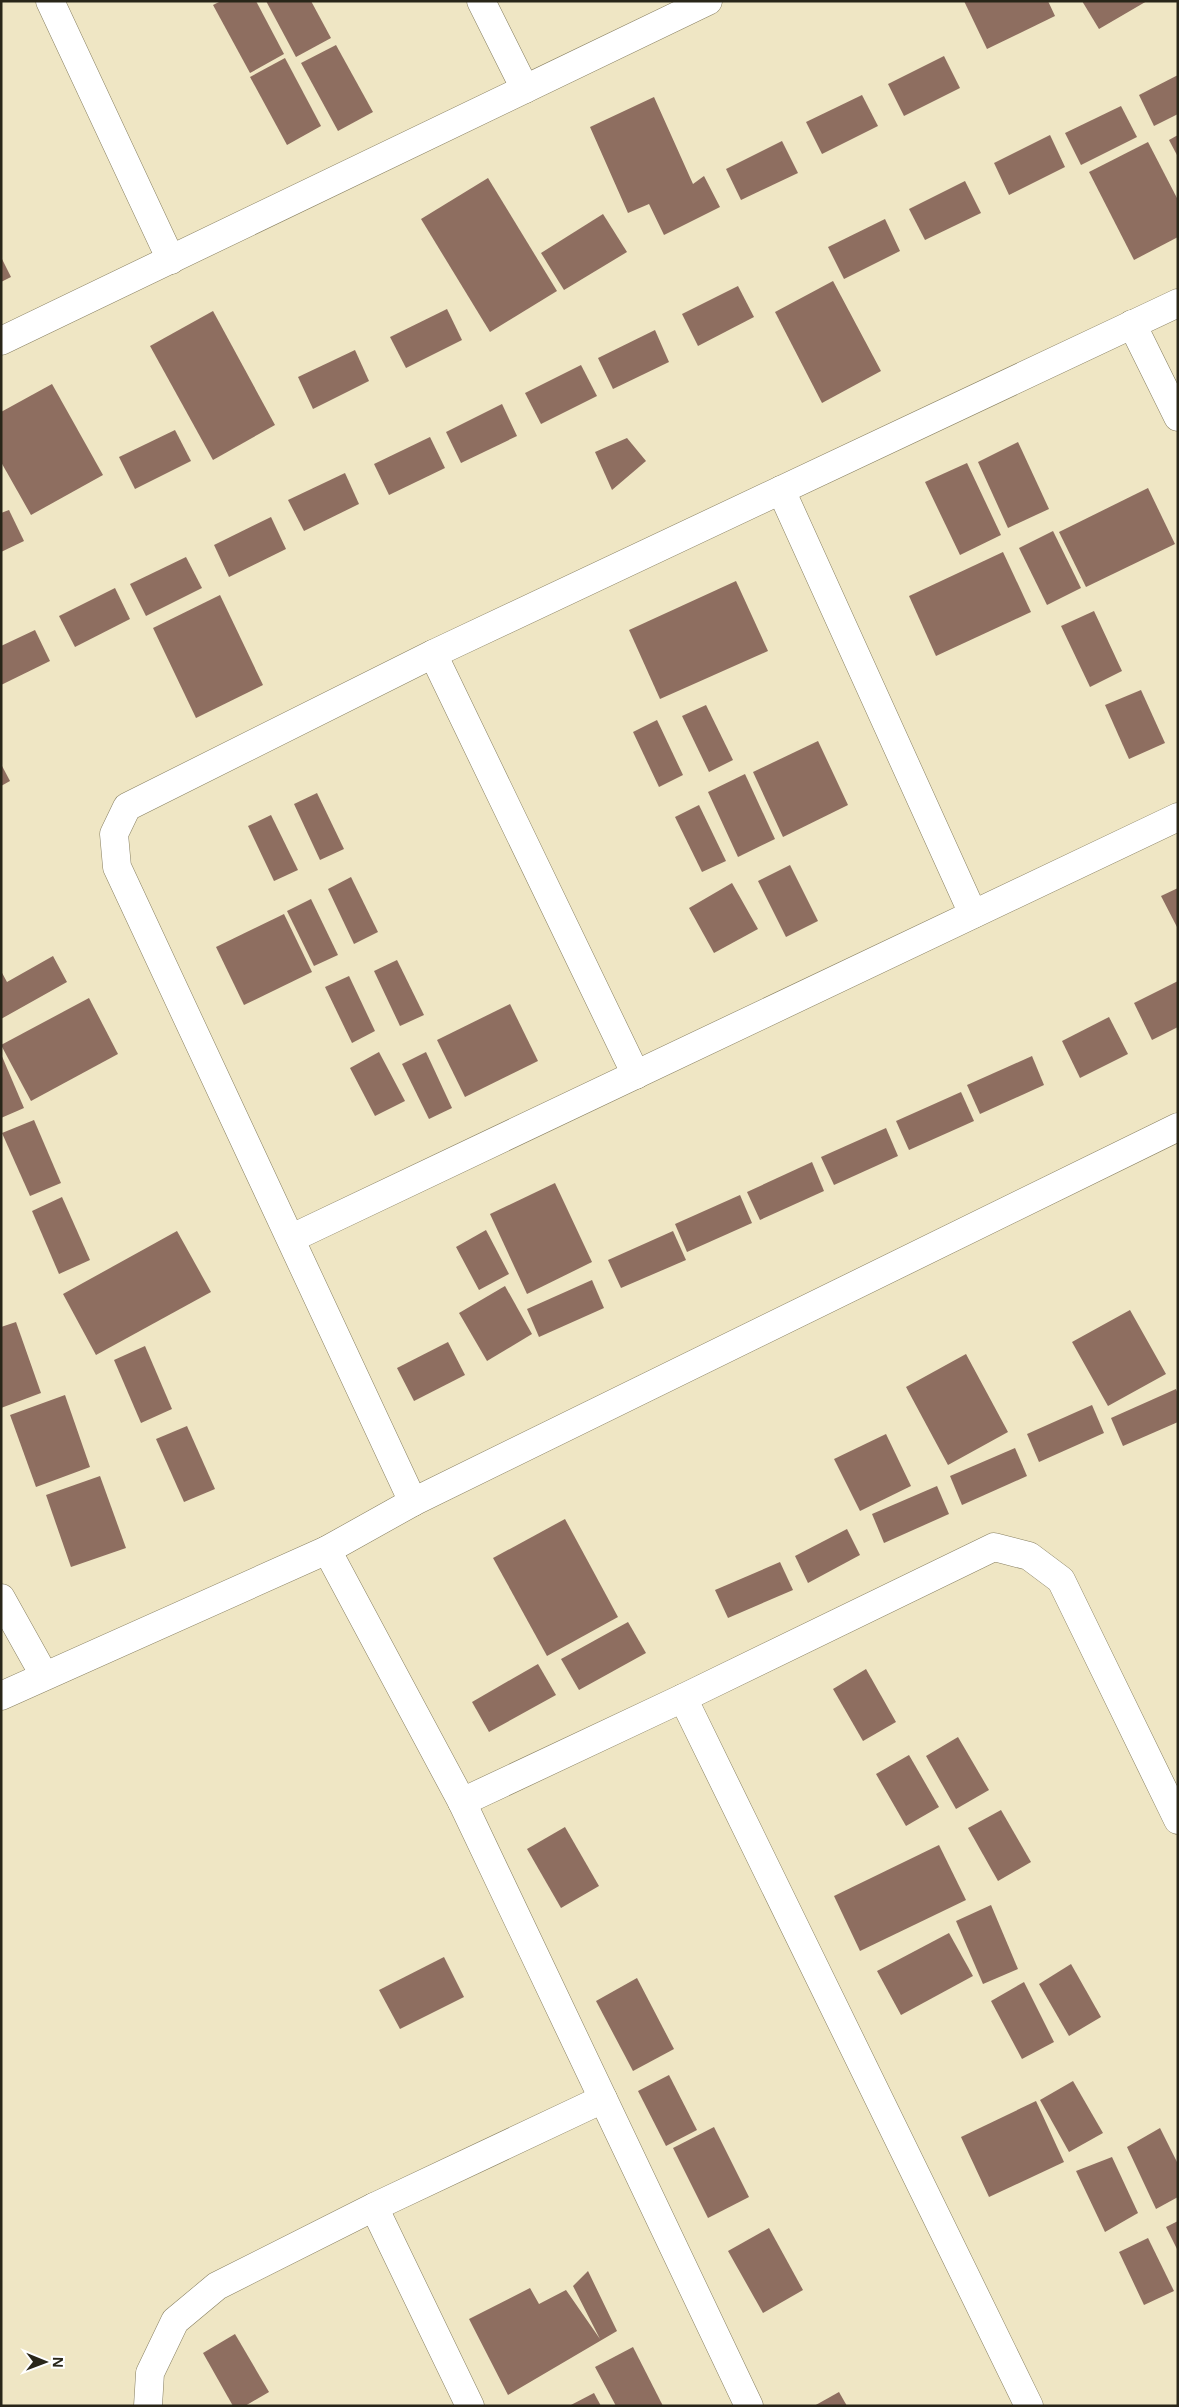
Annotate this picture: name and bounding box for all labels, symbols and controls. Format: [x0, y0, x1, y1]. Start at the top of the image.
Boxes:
north arrow [20, 2337, 70, 2387]
text: N [49, 2356, 68, 2368]

